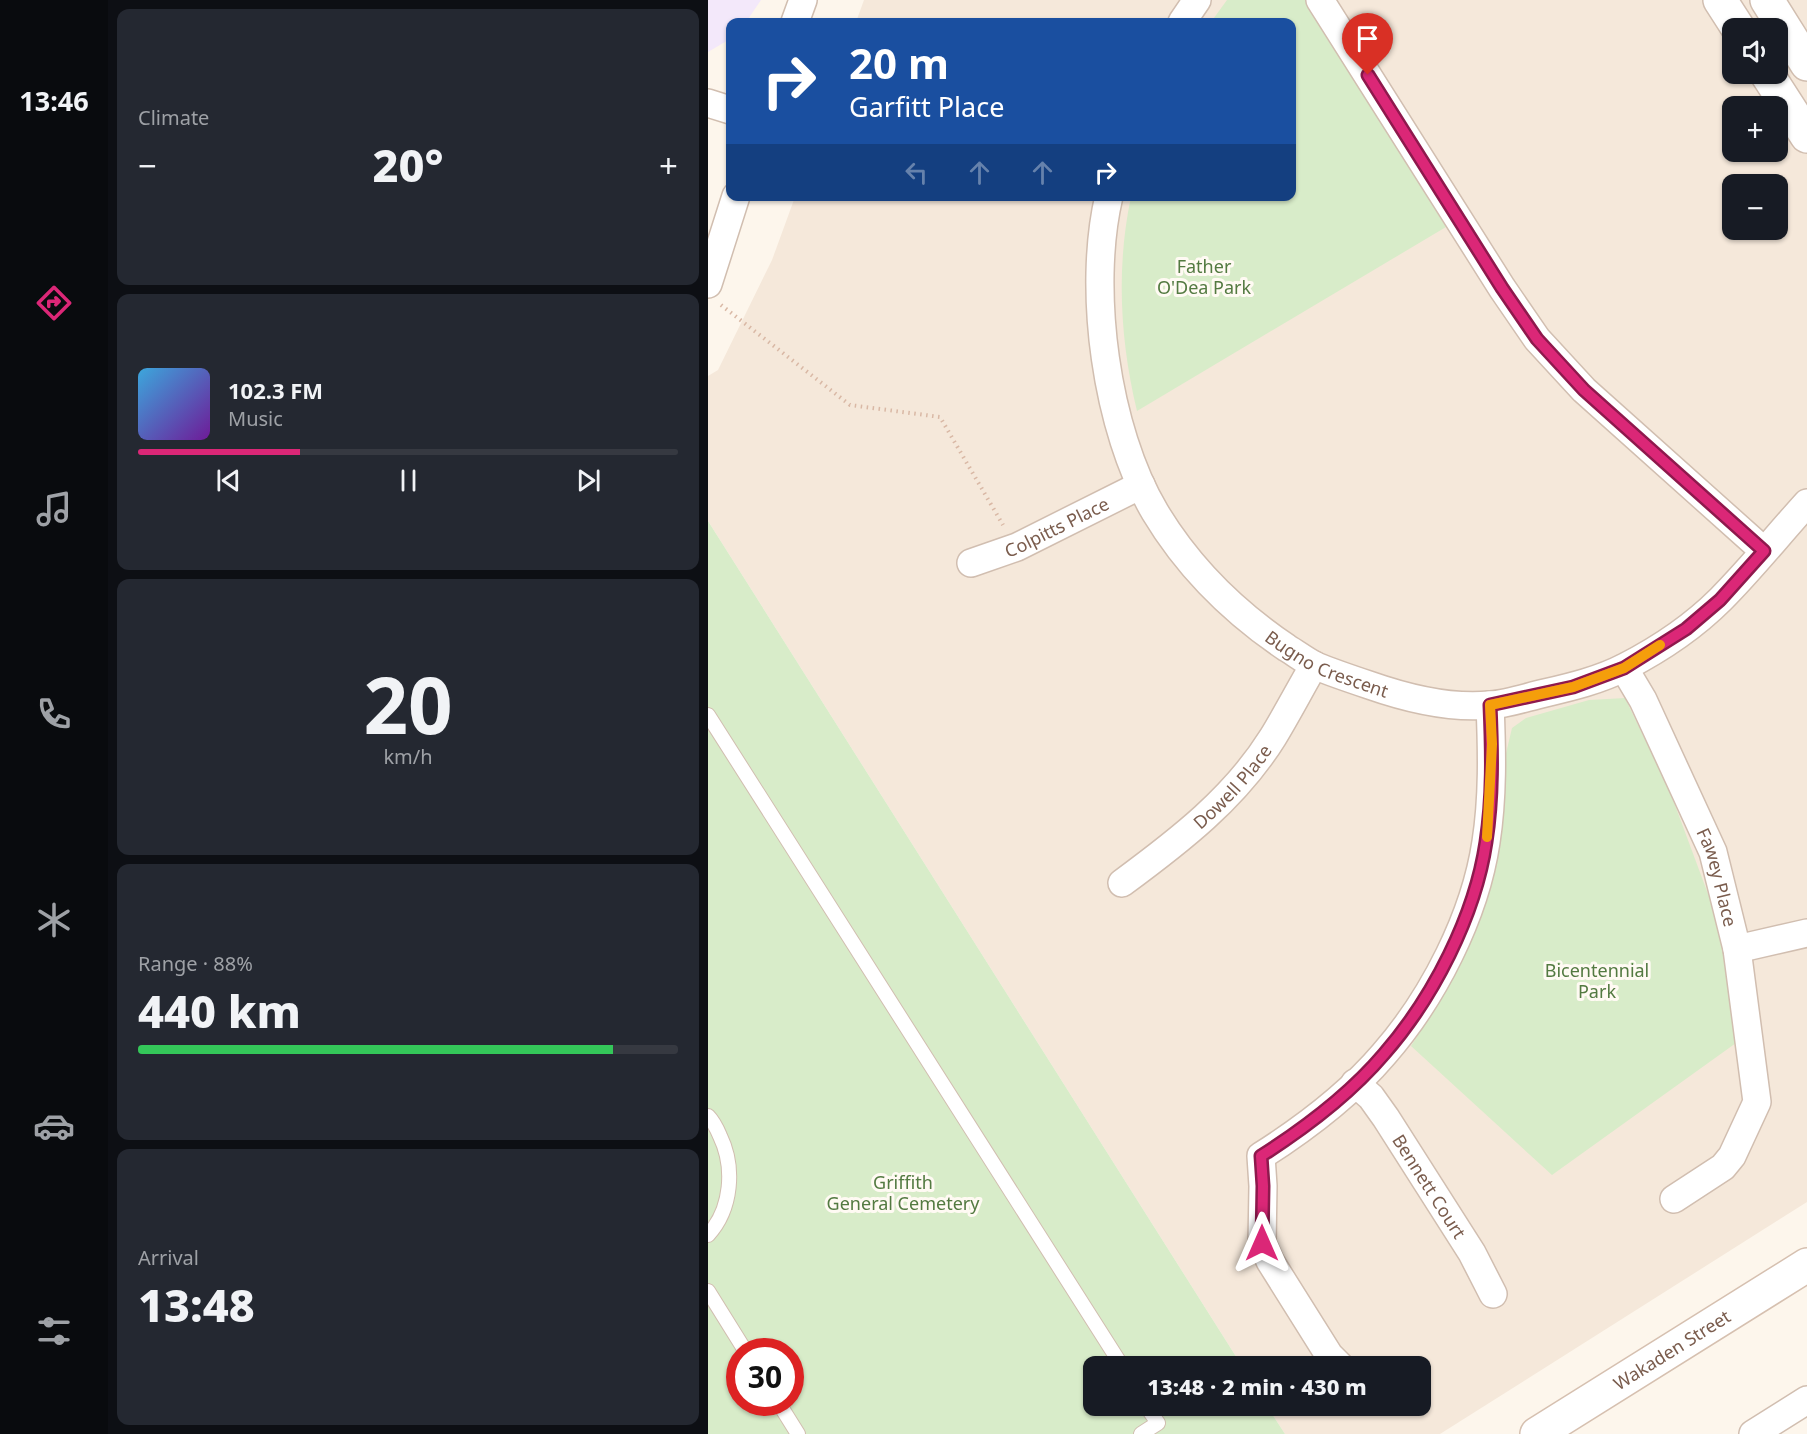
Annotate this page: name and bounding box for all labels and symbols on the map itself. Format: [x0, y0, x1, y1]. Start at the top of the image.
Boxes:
pin [1342, 13, 1393, 75]
park label: Father O'Dea Park [1157, 254, 1251, 299]
street label: Colpitts Place [1001, 491, 1113, 562]
street label: Bugno Crescent [1260, 625, 1392, 703]
street label: Dowell Place [1188, 740, 1277, 834]
street label: Fawey Place [1691, 824, 1743, 929]
park label: Bicentennial Park [1545, 958, 1649, 1003]
street label: Bennett Court [1387, 1130, 1472, 1243]
park label: Griffith General Cemetery [827, 1170, 980, 1215]
position arrow [1230, 1211, 1294, 1275]
street label: Wakaden Street [1609, 1304, 1735, 1395]
speed limit sign: 30 [726, 1338, 804, 1416]

